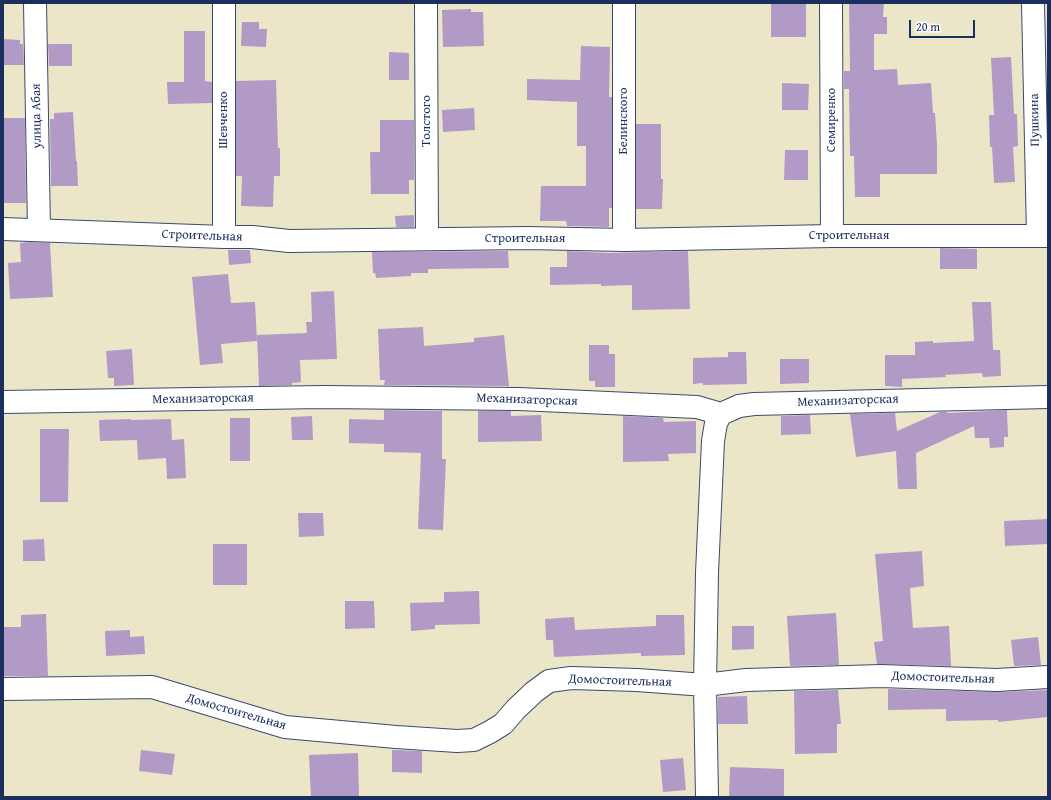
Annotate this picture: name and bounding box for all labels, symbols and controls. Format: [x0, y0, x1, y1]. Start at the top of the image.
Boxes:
scale bar [911, 12, 977, 38]
text: 20 m [916, 18, 940, 35]
street label: улица Абая [29, 83, 45, 149]
street label: Белинского [616, 87, 632, 155]
street label: Семиренко [824, 88, 840, 152]
street label: Шевченко [216, 91, 232, 149]
street label: Пушкина [1027, 93, 1043, 147]
street label: Толстого [419, 95, 435, 147]
street label: Строительная [161, 227, 243, 245]
street label: Строительная [809, 228, 889, 244]
street label: Строительная [485, 231, 565, 247]
street label: Механизаторская [152, 390, 254, 408]
street label: Механизаторская [476, 390, 578, 410]
street label: Механизаторская [797, 391, 899, 411]
street label: Домостоительная [891, 668, 995, 688]
street label: Домостоительная [568, 671, 672, 691]
street label: Домостоительная [184, 690, 288, 734]

